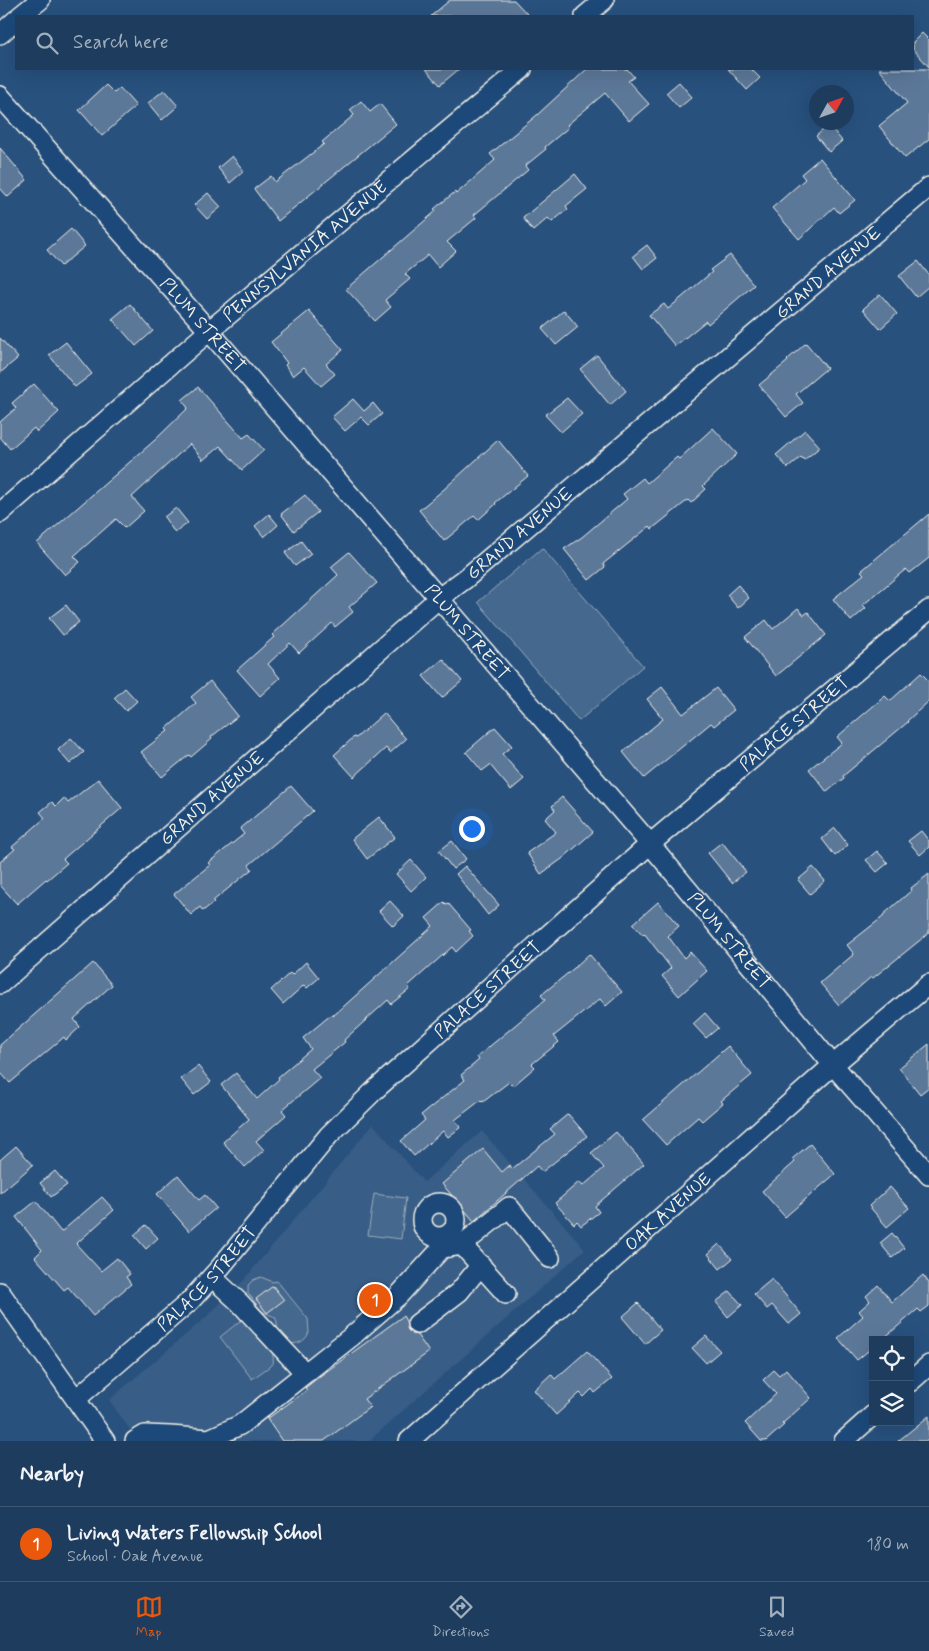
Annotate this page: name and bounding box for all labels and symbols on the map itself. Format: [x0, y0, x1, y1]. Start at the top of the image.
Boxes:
north arrow [809, 85, 854, 130]
street label: PENNSYLVANIA AVENUE [218, 176, 393, 328]
street label: GRAND AVENUE [770, 221, 887, 325]
street label: PLUM STREET [154, 273, 251, 378]
street label: GRAND AVENUE [462, 482, 578, 586]
street label: PLUM STREET [419, 579, 515, 685]
street label: PALACE STREET [735, 671, 854, 777]
street label: GRAND AVENUE [155, 746, 270, 851]
your location [459, 816, 485, 842]
street label: PLUM STREET [682, 887, 776, 995]
street label: PALACE STREET [429, 936, 547, 1045]
street label: OAK AVENUE [620, 1167, 717, 1257]
street label: PALACE STREET [152, 1221, 262, 1337]
pin: 1 [359, 1281, 391, 1319]

